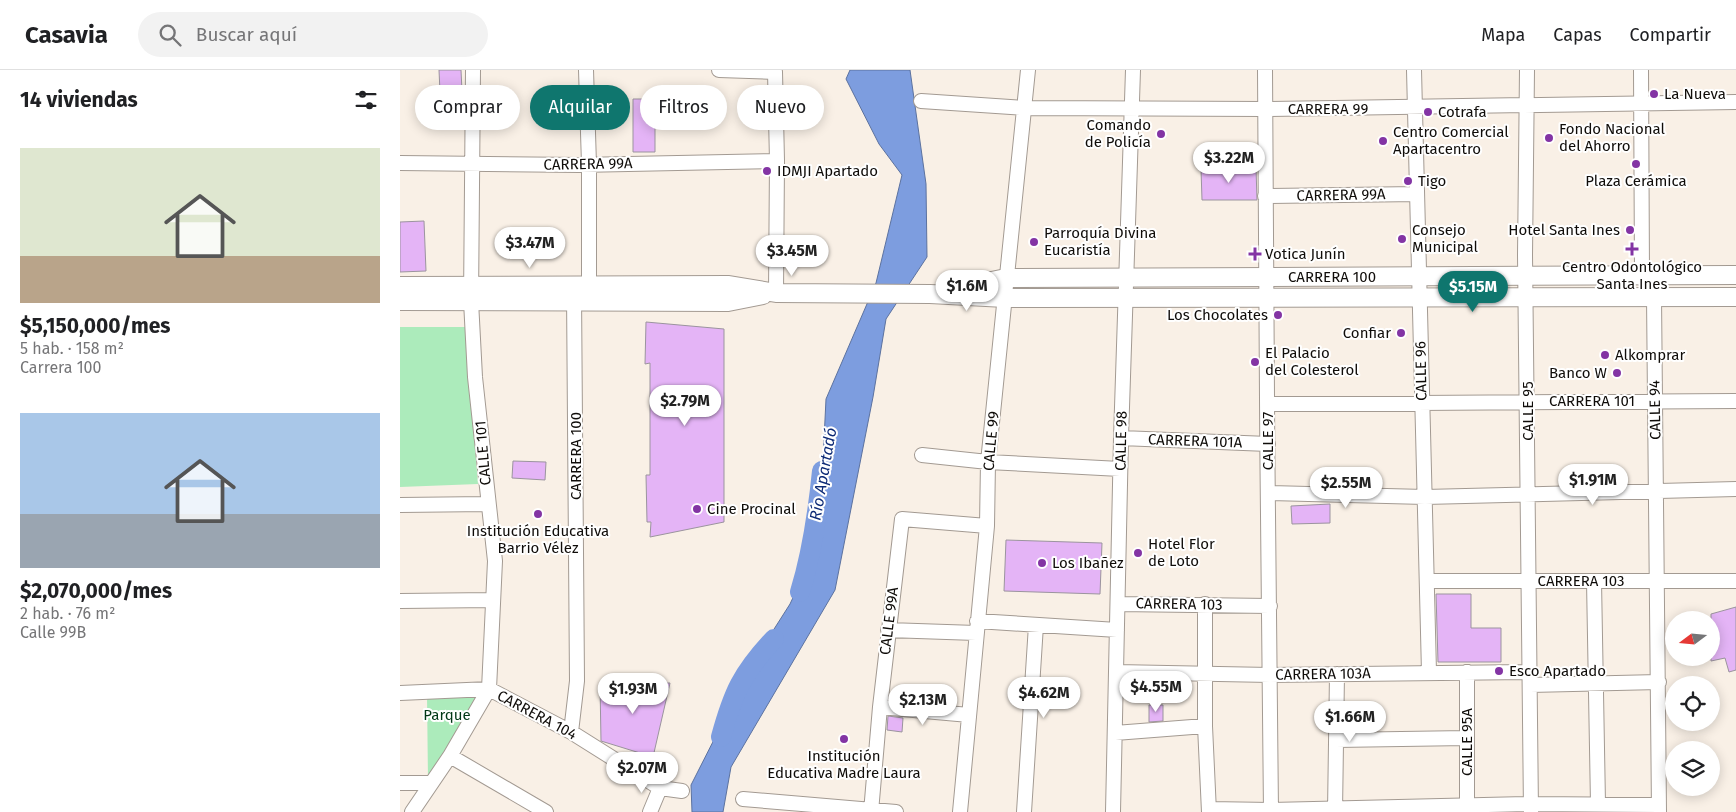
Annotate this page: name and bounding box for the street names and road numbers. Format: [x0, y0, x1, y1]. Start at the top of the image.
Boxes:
street label: CARRERA 99 [1288, 100, 1368, 118]
street label: CARRERA 99A [543, 154, 633, 174]
street label: CARRERA 99A [1296, 185, 1386, 205]
street label: CARRERA 100 [1288, 268, 1376, 286]
street label: CALLE 96 [1411, 341, 1431, 401]
street label: CALLE 94 [1645, 380, 1665, 440]
street label: CALLE 95 [1519, 381, 1537, 441]
street label: CARRERA 101 [1549, 392, 1635, 410]
street label: CALLE 99 [979, 410, 1003, 472]
street label: CALLE 98 [1111, 411, 1131, 471]
street label: CARRERA 100 [567, 412, 585, 500]
street label: CALLE 97 [1259, 412, 1277, 470]
street label: CALLE 101 [471, 420, 495, 486]
street label: CARRERA 101A [1148, 430, 1243, 452]
street label: CARRERA 103 [1537, 572, 1625, 590]
street label: CALLE 99A [876, 586, 902, 656]
street label: CARRERA 103 [1135, 594, 1223, 614]
street label: CARRERA 103A [1275, 664, 1371, 684]
street label: CARRERA 104 [494, 686, 580, 744]
street label: CALLE 95A [1458, 708, 1476, 776]

